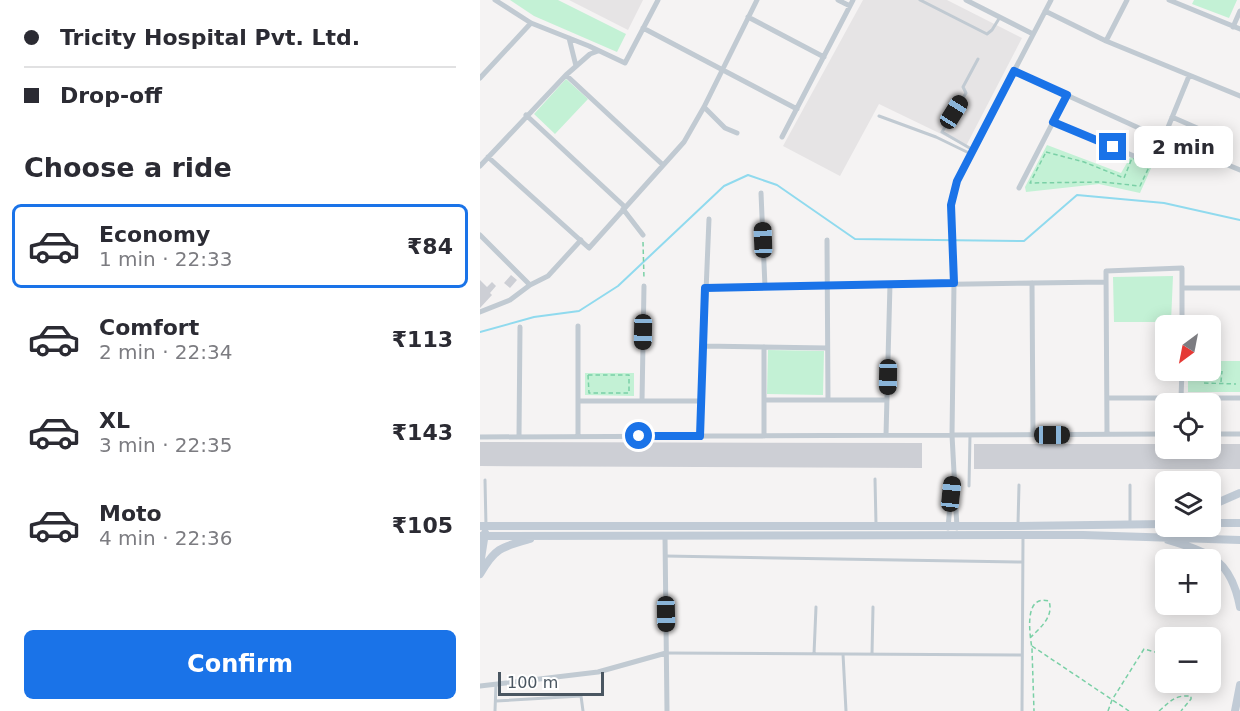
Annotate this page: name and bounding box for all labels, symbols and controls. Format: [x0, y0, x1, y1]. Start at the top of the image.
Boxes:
text: Tricity Hospital Pvt. Ltd. [60, 25, 360, 50]
text: Drop-off [60, 83, 162, 108]
car [937, 92, 971, 132]
callout: 2 min [1134, 126, 1233, 168]
route end [1099, 133, 1126, 160]
text: 2 min [1152, 135, 1215, 159]
text: Choose a ride [24, 152, 232, 183]
icon: car [27, 219, 81, 273]
text: Economy [99, 222, 210, 247]
car [753, 222, 773, 258]
text: ₹84 [407, 234, 453, 259]
text: 1 min · 22:33 [99, 247, 233, 271]
icon: car [27, 312, 81, 366]
car [634, 314, 652, 350]
text: Comfort [99, 315, 199, 340]
north arrow [1155, 315, 1221, 381]
map controls [1155, 315, 1221, 693]
text: ₹113 [392, 327, 453, 352]
text: 2 min · 22:34 [99, 340, 233, 364]
car [879, 359, 897, 395]
button: locate [1155, 393, 1221, 459]
icon: car [27, 405, 81, 459]
text: XL [99, 408, 130, 433]
text: ₹143 [392, 420, 453, 445]
route start [625, 422, 652, 449]
car [1034, 426, 1070, 444]
text: 3 min · 22:35 [99, 433, 233, 457]
button: layers [1155, 471, 1221, 537]
car [940, 475, 962, 513]
icon: car [27, 498, 81, 552]
text: Moto [99, 501, 162, 526]
text: ₹105 [392, 513, 453, 538]
text: 4 min · 22:36 [99, 526, 233, 550]
button: + [1155, 549, 1221, 615]
car [657, 596, 675, 632]
button: − [1155, 627, 1221, 693]
button: Confirm [24, 630, 456, 699]
scale bar [498, 669, 604, 696]
text: 100 m [507, 673, 558, 692]

